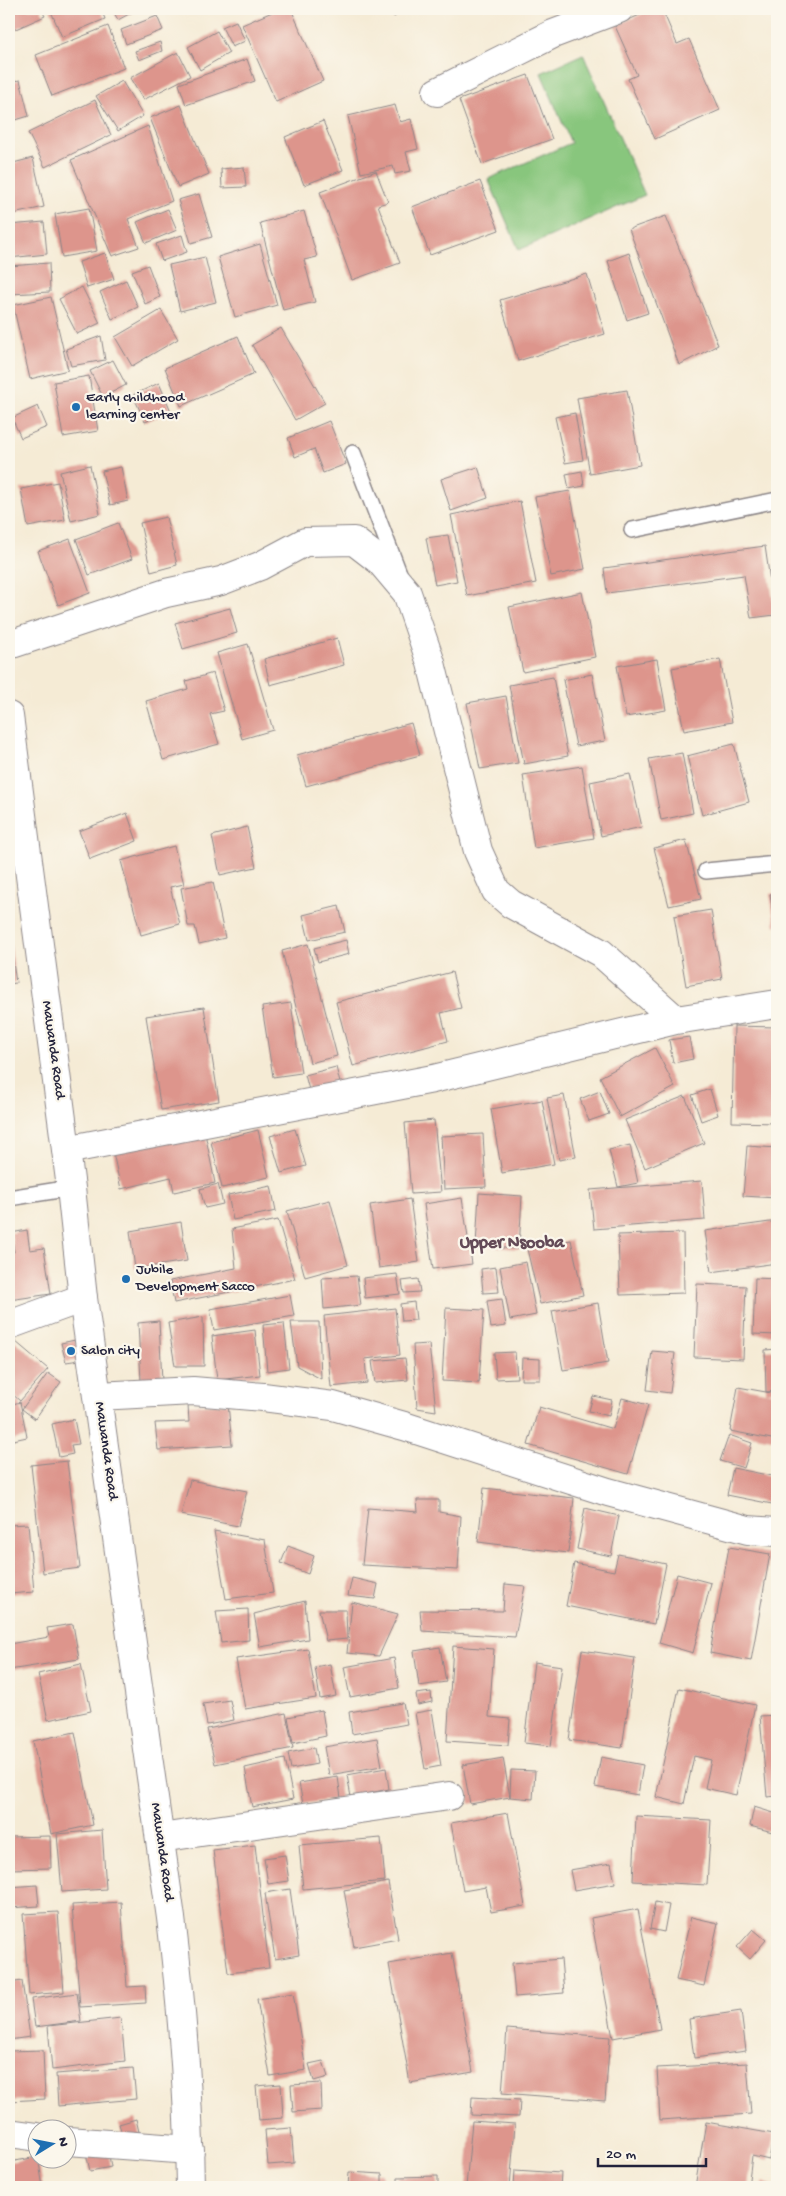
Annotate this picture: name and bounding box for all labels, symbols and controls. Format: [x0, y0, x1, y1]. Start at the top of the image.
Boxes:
place label: Early childhood learning center [86, 389, 185, 424]
marker: Early childhood learning center [70, 401, 82, 413]
street label: Mawanda Road [37, 1000, 69, 1102]
district label: Upper Nsooba [460, 1233, 565, 1254]
place label: Jubile Development Sacco [135, 1261, 255, 1296]
marker: Jubile Development Sacco [120, 1273, 132, 1285]
place label: Salon city [81, 1342, 141, 1360]
marker: Salon city [65, 1345, 77, 1357]
street label: Mawanda Road [90, 1401, 122, 1503]
street label: Mawanda Road [146, 1802, 178, 1904]
north arrow [28, 2118, 78, 2168]
text: N [53, 2136, 72, 2148]
scale bar [598, 2136, 706, 2168]
text: 20 m [606, 2146, 636, 2164]

